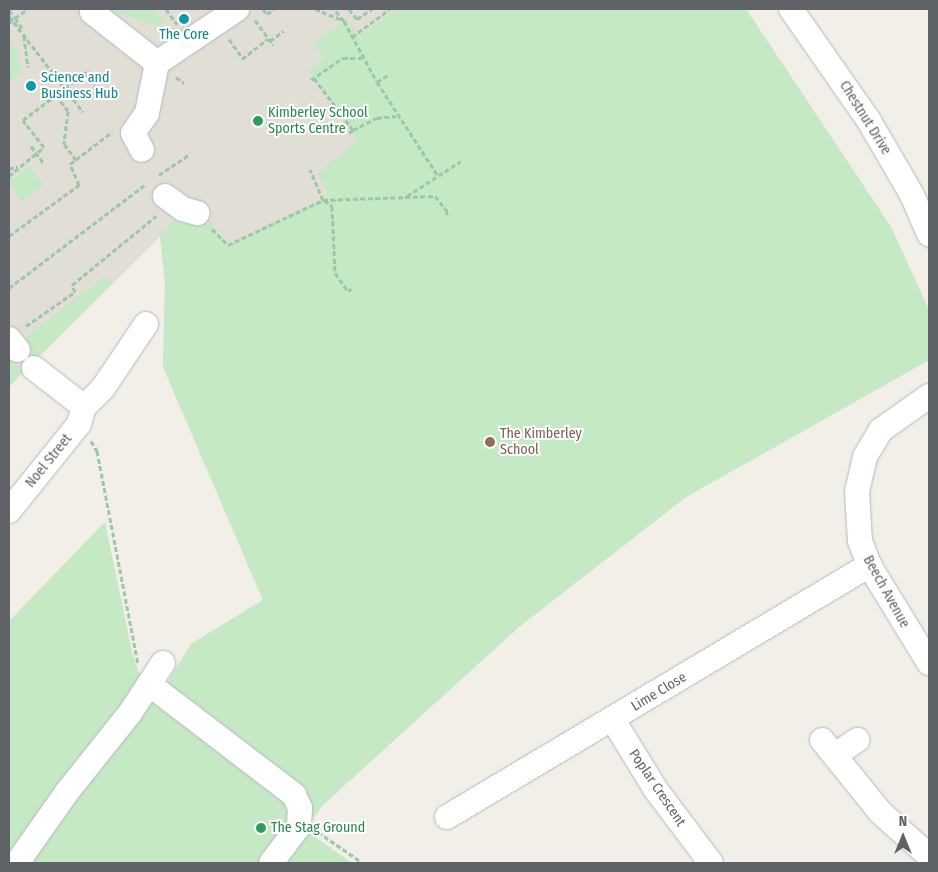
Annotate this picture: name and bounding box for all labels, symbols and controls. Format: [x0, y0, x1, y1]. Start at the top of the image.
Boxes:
marker: The Core [178, 13, 190, 25]
place label: The Core [159, 27, 209, 43]
place label: Science and Business Hub [41, 70, 118, 102]
street label: Chestnut Drive [836, 78, 894, 158]
marker: Science and Business Hub [25, 80, 37, 92]
place label: Kimberley School Sports Centre [268, 105, 368, 138]
marker: Kimberley School Sports Centre [252, 115, 264, 127]
place label: The Kimberley School [500, 426, 582, 458]
street label: Noel Street [22, 431, 76, 491]
marker: The Kimberley School [484, 436, 496, 448]
street label: Beech Avenue [859, 553, 913, 631]
street label: Lime Close [628, 669, 690, 715]
street label: Poplar Crescent [625, 746, 689, 830]
north arrow [878, 812, 928, 862]
text: N [899, 813, 907, 830]
place label: The Stag Ground [271, 820, 365, 836]
marker: The Stag Ground [255, 822, 267, 834]

